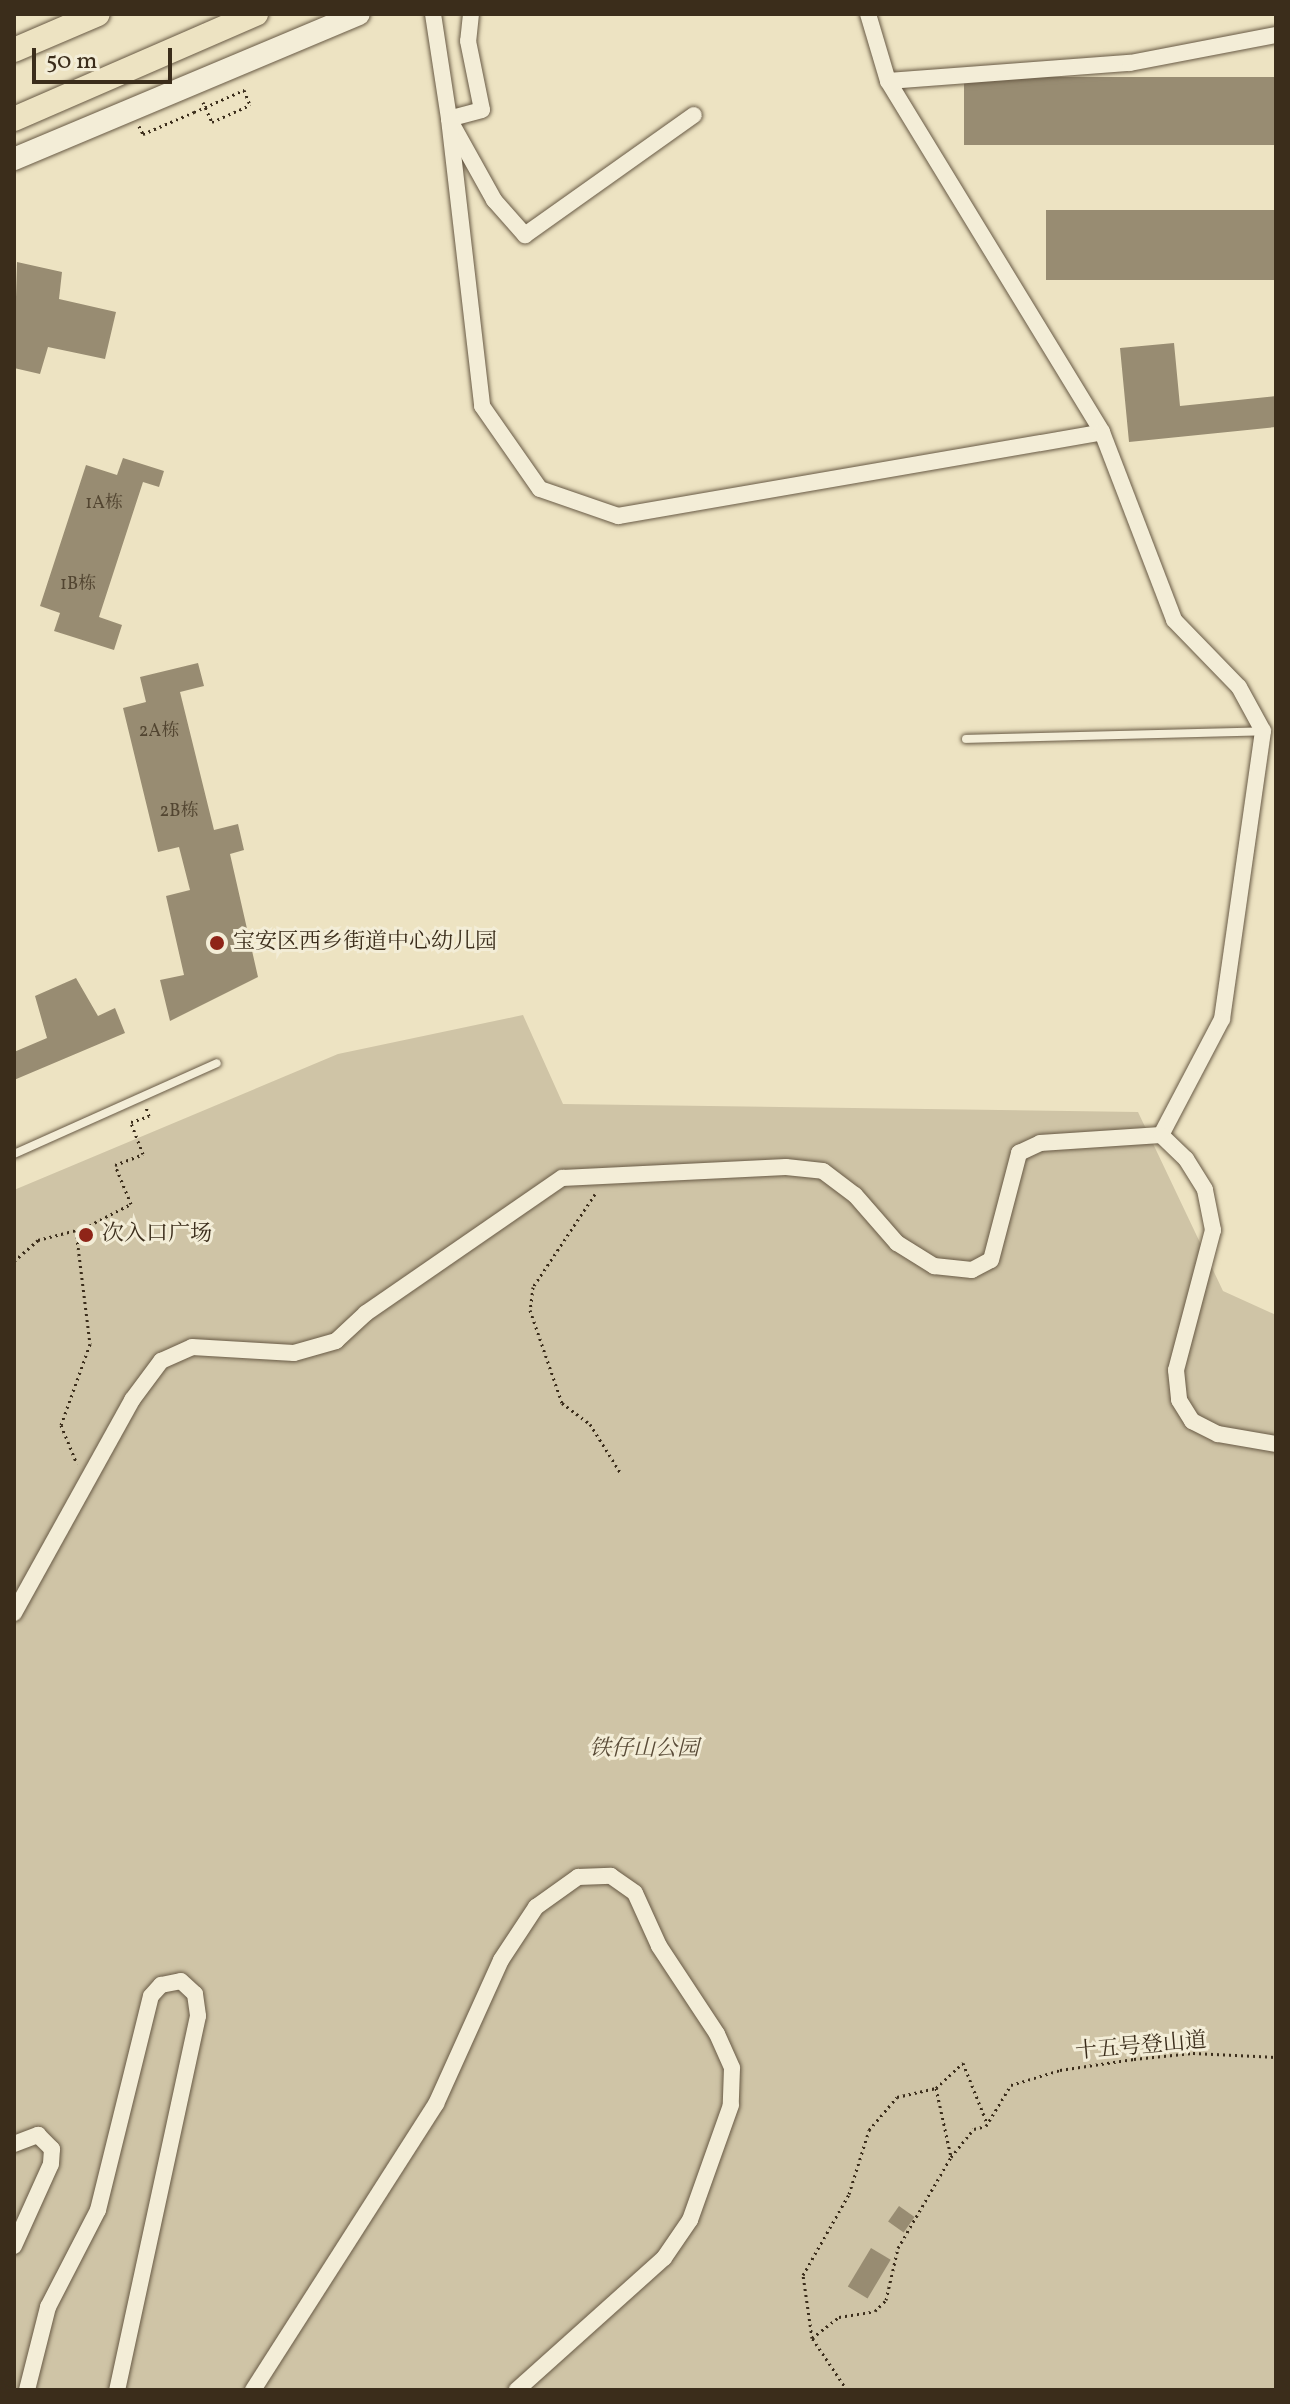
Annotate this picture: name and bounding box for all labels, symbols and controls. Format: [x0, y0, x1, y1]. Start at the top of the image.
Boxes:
scale bar [36, 32, 176, 82]
text: 50 m [46, 45, 98, 79]
house number: 1A栋 [85, 493, 123, 515]
house number: 1B栋 [60, 574, 96, 596]
house number: 2A栋 [139, 721, 179, 743]
house number: 2B栋 [160, 801, 198, 823]
place label: 宝安区西乡街道中心幼儿园 [233, 930, 497, 956]
marker: 宝安区西乡街道中心幼儿园 [208, 934, 226, 952]
place label: 次入口广场 [102, 1222, 212, 1248]
marker: 次入口广场 [77, 1226, 95, 1244]
park label: 铁仔山公园 [589, 1737, 699, 1763]
street label: 十五号登山道 [1074, 2028, 1208, 2066]

